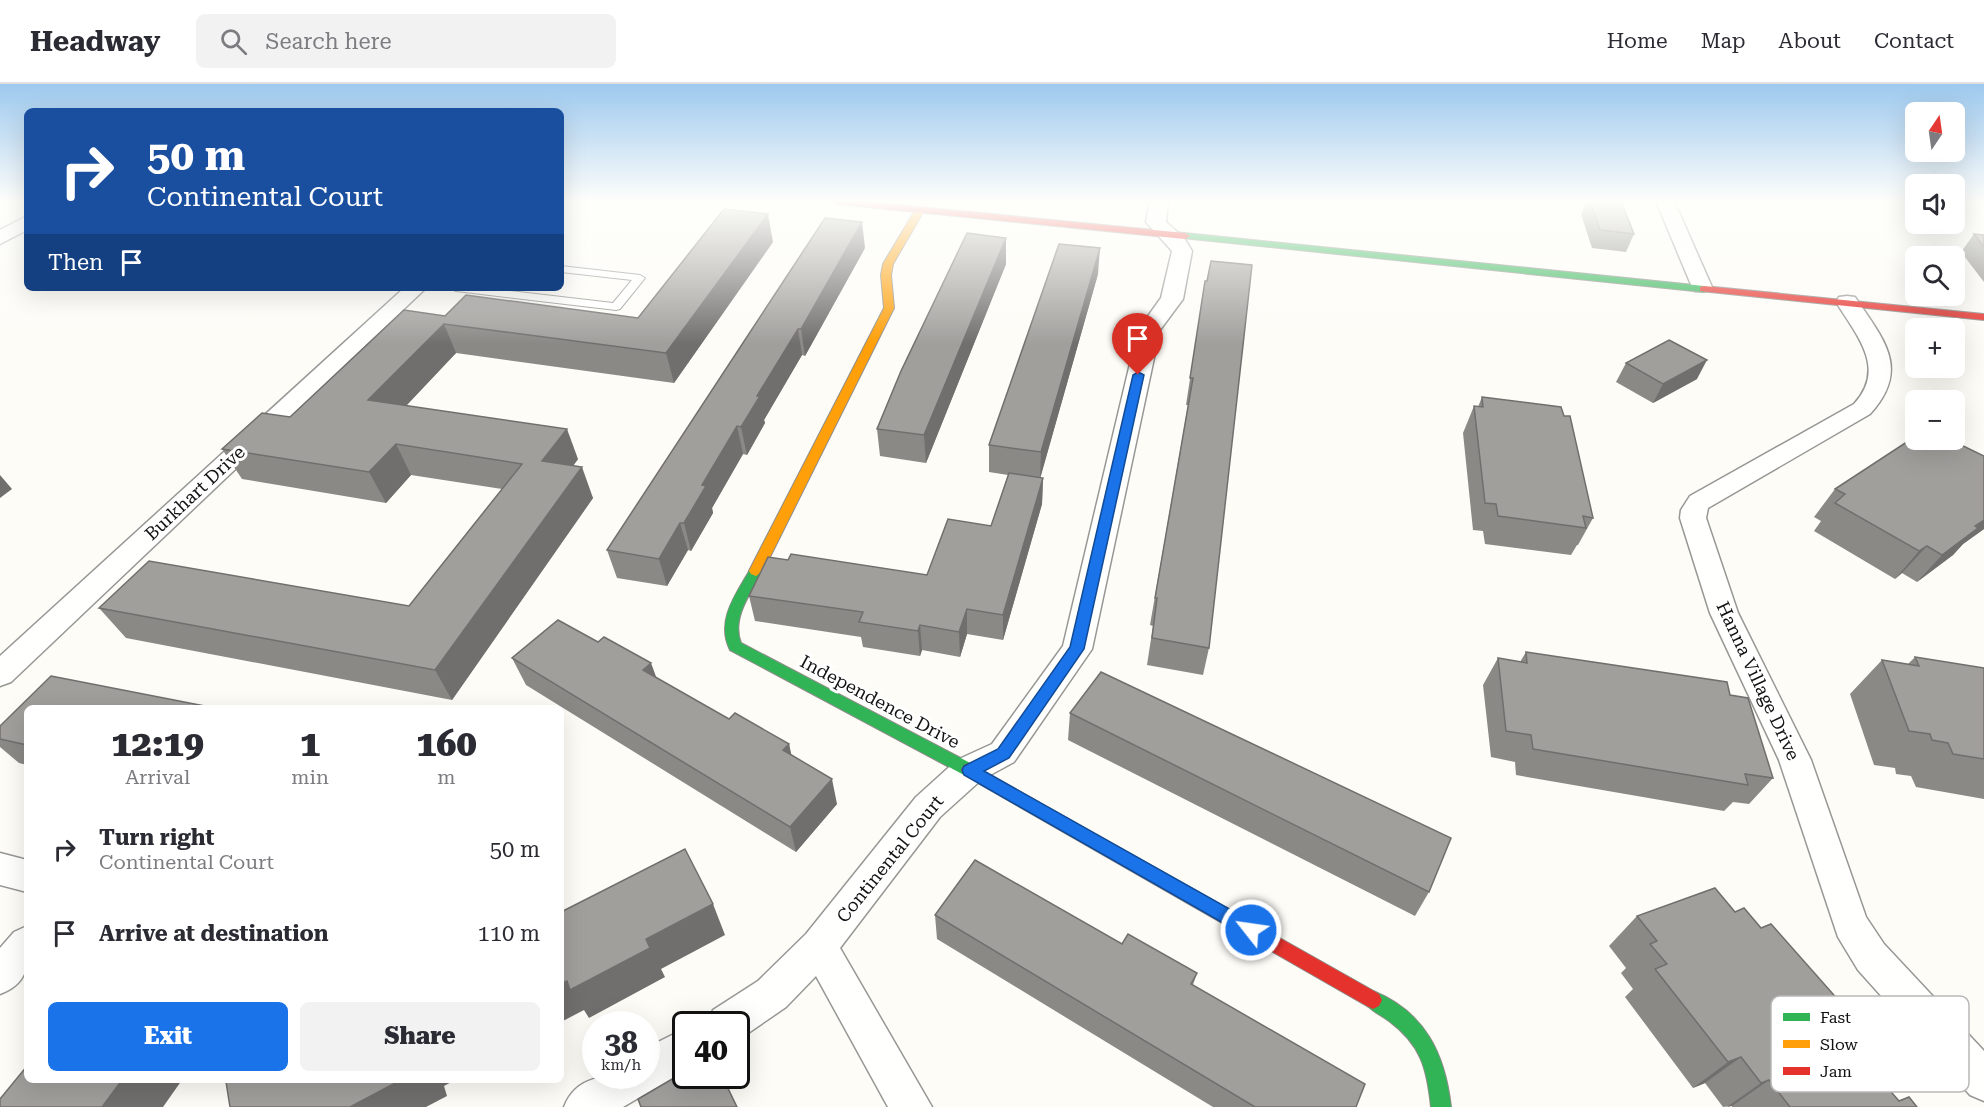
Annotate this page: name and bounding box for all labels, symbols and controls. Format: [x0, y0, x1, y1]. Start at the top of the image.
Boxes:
search box [196, 14, 616, 68]
text: Headway [30, 25, 160, 58]
icon: search [217, 25, 250, 58]
text: Search here [265, 29, 391, 54]
text: Home [1607, 29, 1668, 53]
text: Map [1701, 29, 1746, 53]
text: About [1779, 29, 1841, 53]
text: Contact [1874, 29, 1954, 53]
north arrow [1905, 102, 1965, 162]
map controls [1905, 102, 1965, 450]
text: 50 m [147, 131, 245, 180]
icon: right [48, 132, 126, 210]
button: sound [1905, 174, 1965, 234]
text: Continental Court [147, 181, 383, 213]
icon: arrive [115, 246, 148, 279]
button: search [1905, 246, 1965, 306]
text: Then [48, 250, 103, 275]
pin [1112, 313, 1163, 375]
button: + [1905, 318, 1965, 378]
icon: arrive [1121, 322, 1154, 355]
button: − [1905, 390, 1965, 450]
street label: Burkhart Drive [140, 441, 249, 544]
street label: Hanna Village Drive [1712, 598, 1804, 764]
street label: Independence Drive [797, 651, 964, 753]
text: 12:19 [111, 723, 204, 765]
text: 1 [300, 723, 320, 765]
text: 160 [416, 723, 477, 765]
text: Arrival [125, 765, 190, 789]
text: min [291, 765, 329, 789]
text: m [437, 765, 456, 789]
street label: Continental Court [832, 791, 947, 926]
text: Turn right [99, 825, 214, 850]
icon: right [48, 833, 81, 866]
text: 50 m [490, 837, 540, 862]
text: Continental Court [99, 850, 274, 874]
position arrow [1219, 898, 1283, 962]
icon: arrive [48, 917, 81, 950]
text: Arrive at destination [99, 921, 328, 946]
text: 110 m [477, 921, 540, 946]
legend [1771, 996, 1969, 1092]
button: Exit [48, 1002, 288, 1071]
button: Share [300, 1002, 540, 1071]
text: Fast [1820, 1008, 1851, 1027]
speed limit sign: 40 [672, 1011, 750, 1089]
text: 38 [604, 1025, 638, 1060]
text: Slow [1820, 1035, 1858, 1054]
text: km/h [601, 1056, 641, 1074]
text: Jam [1820, 1062, 1852, 1081]

